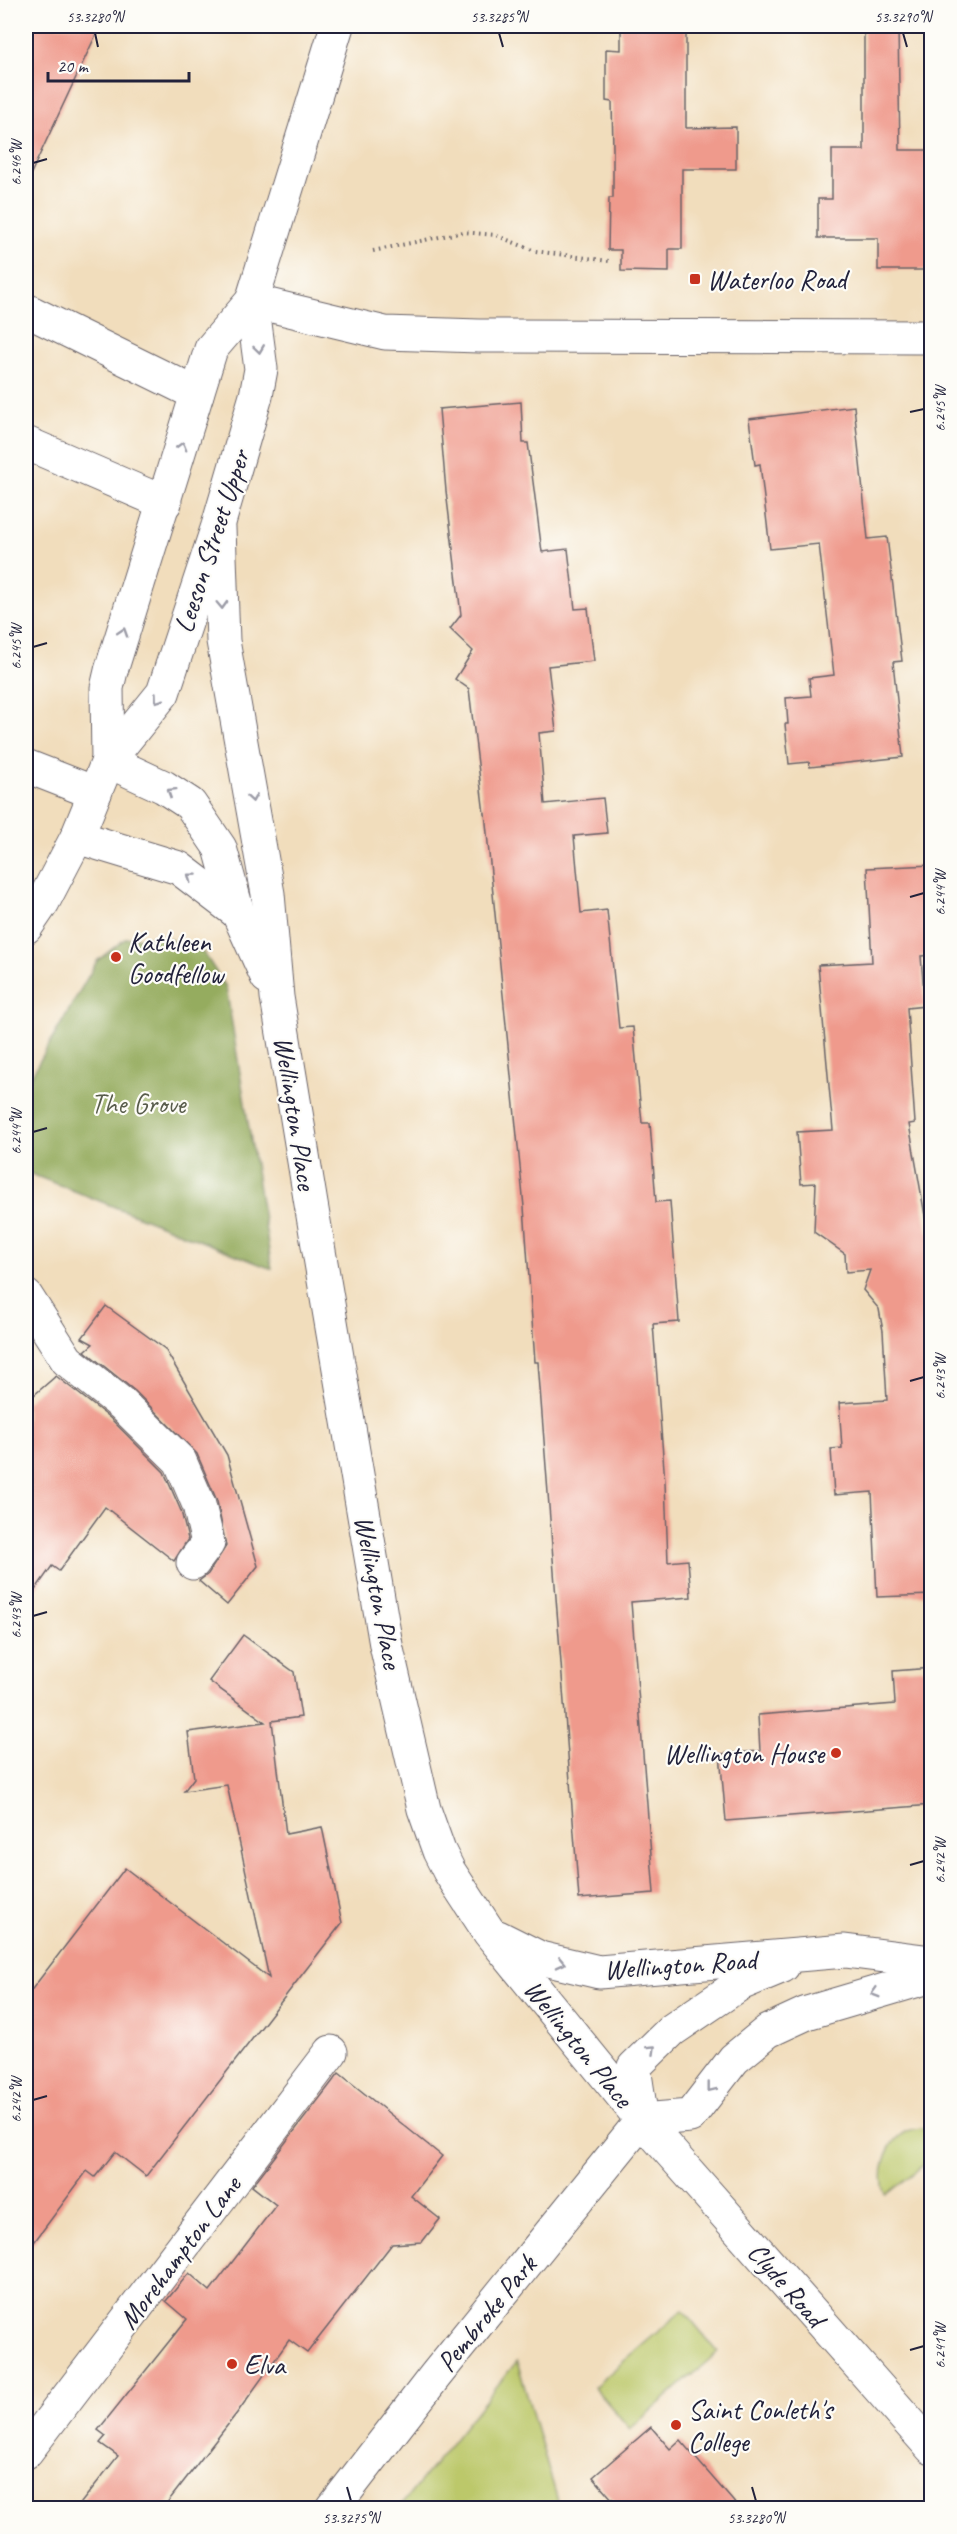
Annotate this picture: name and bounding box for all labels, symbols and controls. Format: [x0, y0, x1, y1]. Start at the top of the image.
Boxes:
text: 53.3280°N [67, 8, 126, 27]
text: 53.3285°N [471, 8, 530, 27]
text: 53.3290°N [875, 8, 934, 27]
scale bar [48, 45, 189, 83]
text: 20 m [57, 55, 90, 77]
text: 6.246°W [7, 137, 26, 186]
place label: Waterloo Road [707, 262, 850, 297]
marker: Waterloo Road [688, 272, 702, 286]
one-way arrow [252, 344, 264, 354]
text: 6.245°W [931, 383, 950, 432]
one-way arrow [175, 441, 187, 452]
street label: Leeson Street Upper [165, 444, 258, 637]
one-way arrow [215, 601, 228, 610]
text: 6.245°W [7, 621, 26, 670]
one-way arrow [116, 627, 129, 638]
one-way arrow [154, 693, 165, 704]
one-way arrow [167, 787, 177, 799]
one-way arrow [245, 793, 257, 802]
text: 6.244°W [931, 867, 950, 916]
one-way arrow [187, 874, 198, 885]
place label: Kathleen Goodfellow [128, 924, 226, 991]
marker: Kathleen Goodfellow [109, 950, 123, 964]
street label: Wellington Place [266, 1034, 325, 1194]
park label: The Grove [91, 1086, 187, 1121]
text: 6.244°W [7, 1106, 26, 1155]
text: 6.243°W [931, 1351, 950, 1400]
street label: Wellington Place [347, 1513, 411, 1673]
text: 6.243°W [7, 1590, 26, 1639]
place label: Wellington House [664, 1736, 826, 1771]
marker: Wellington House [829, 1746, 843, 1760]
text: 6.242°W [931, 1835, 950, 1884]
street label: Wellington Road [603, 1941, 761, 1987]
one-way arrow [556, 1956, 566, 1969]
street label: Wellington Place [516, 1972, 642, 2116]
one-way arrow [870, 1986, 881, 1998]
one-way arrow [646, 2045, 656, 2056]
text: 6.242°W [7, 2074, 26, 2123]
one-way arrow [708, 2081, 719, 2092]
street label: Morehampton Lane [110, 2167, 250, 2336]
street label: Clyde Road [740, 2235, 836, 2337]
street label: Pembroke Park [429, 2247, 545, 2379]
text: 6.241°W [931, 2320, 950, 2369]
place label: Elva [244, 2347, 287, 2382]
marker: Elva [225, 2357, 239, 2371]
place label: Saint Conleth's College [688, 2392, 835, 2459]
marker: Saint Conleth's College [669, 2418, 683, 2432]
text: 53.3275°N [323, 2509, 382, 2528]
text: 53.3280°N [728, 2509, 787, 2528]

